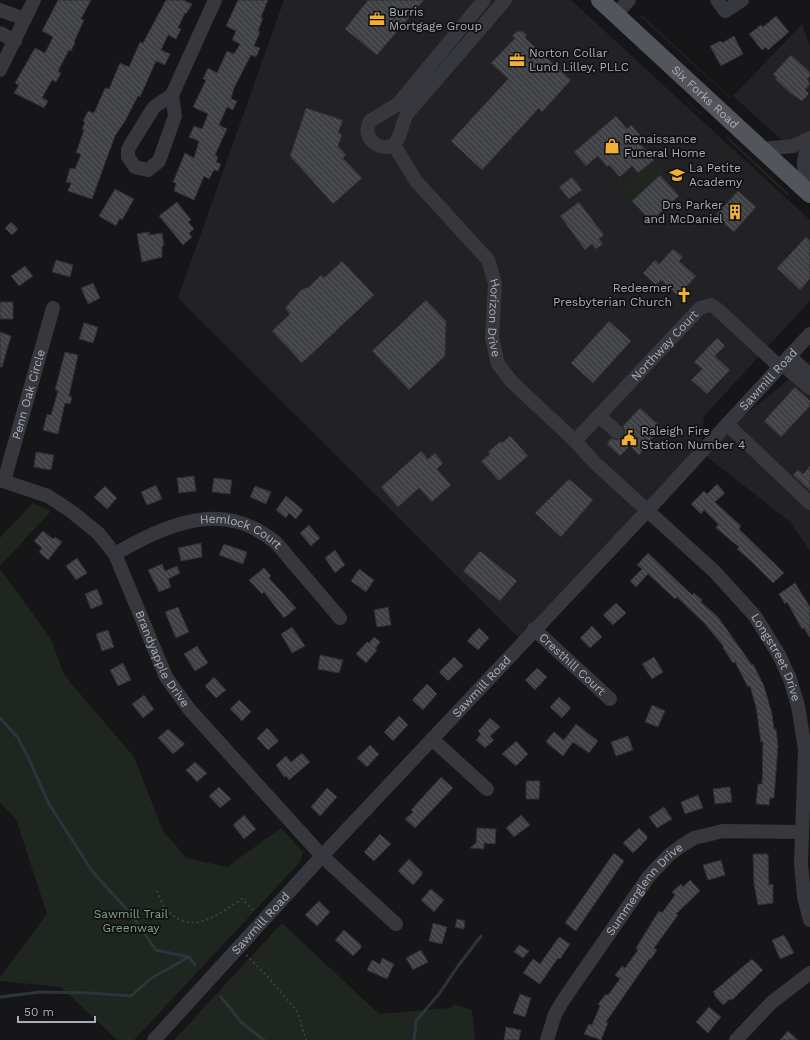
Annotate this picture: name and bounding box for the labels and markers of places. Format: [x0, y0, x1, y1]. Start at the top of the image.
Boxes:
place label: Burris Mortgage Group [389, 5, 482, 33]
office icon: Burris Mortgage Group [368, 10, 386, 28]
place label: Norton Collar Lund Lilley, PLLC [529, 46, 629, 74]
office icon: Norton Collar Lund Lilley, PLLC [508, 51, 526, 69]
place label: Renaissance Funeral Home [624, 132, 706, 160]
shop icon: Renaissance Funeral Home [603, 137, 621, 155]
place label: La Petite Academy [689, 161, 743, 189]
school or university icon: La Petite Academy [668, 166, 686, 184]
place label: Drs Parker and McDaniel [644, 198, 723, 226]
building icon: Drs Parker and McDaniel [726, 203, 744, 221]
place label: Redeemer Presbyterian Church [553, 281, 672, 309]
church icon: Redeemer Presbyterian Church [675, 286, 693, 304]
place label: Raleigh Fire Station Number 4 [641, 424, 745, 452]
public building icon: Raleigh Fire Station Number 4 [620, 429, 638, 447]

